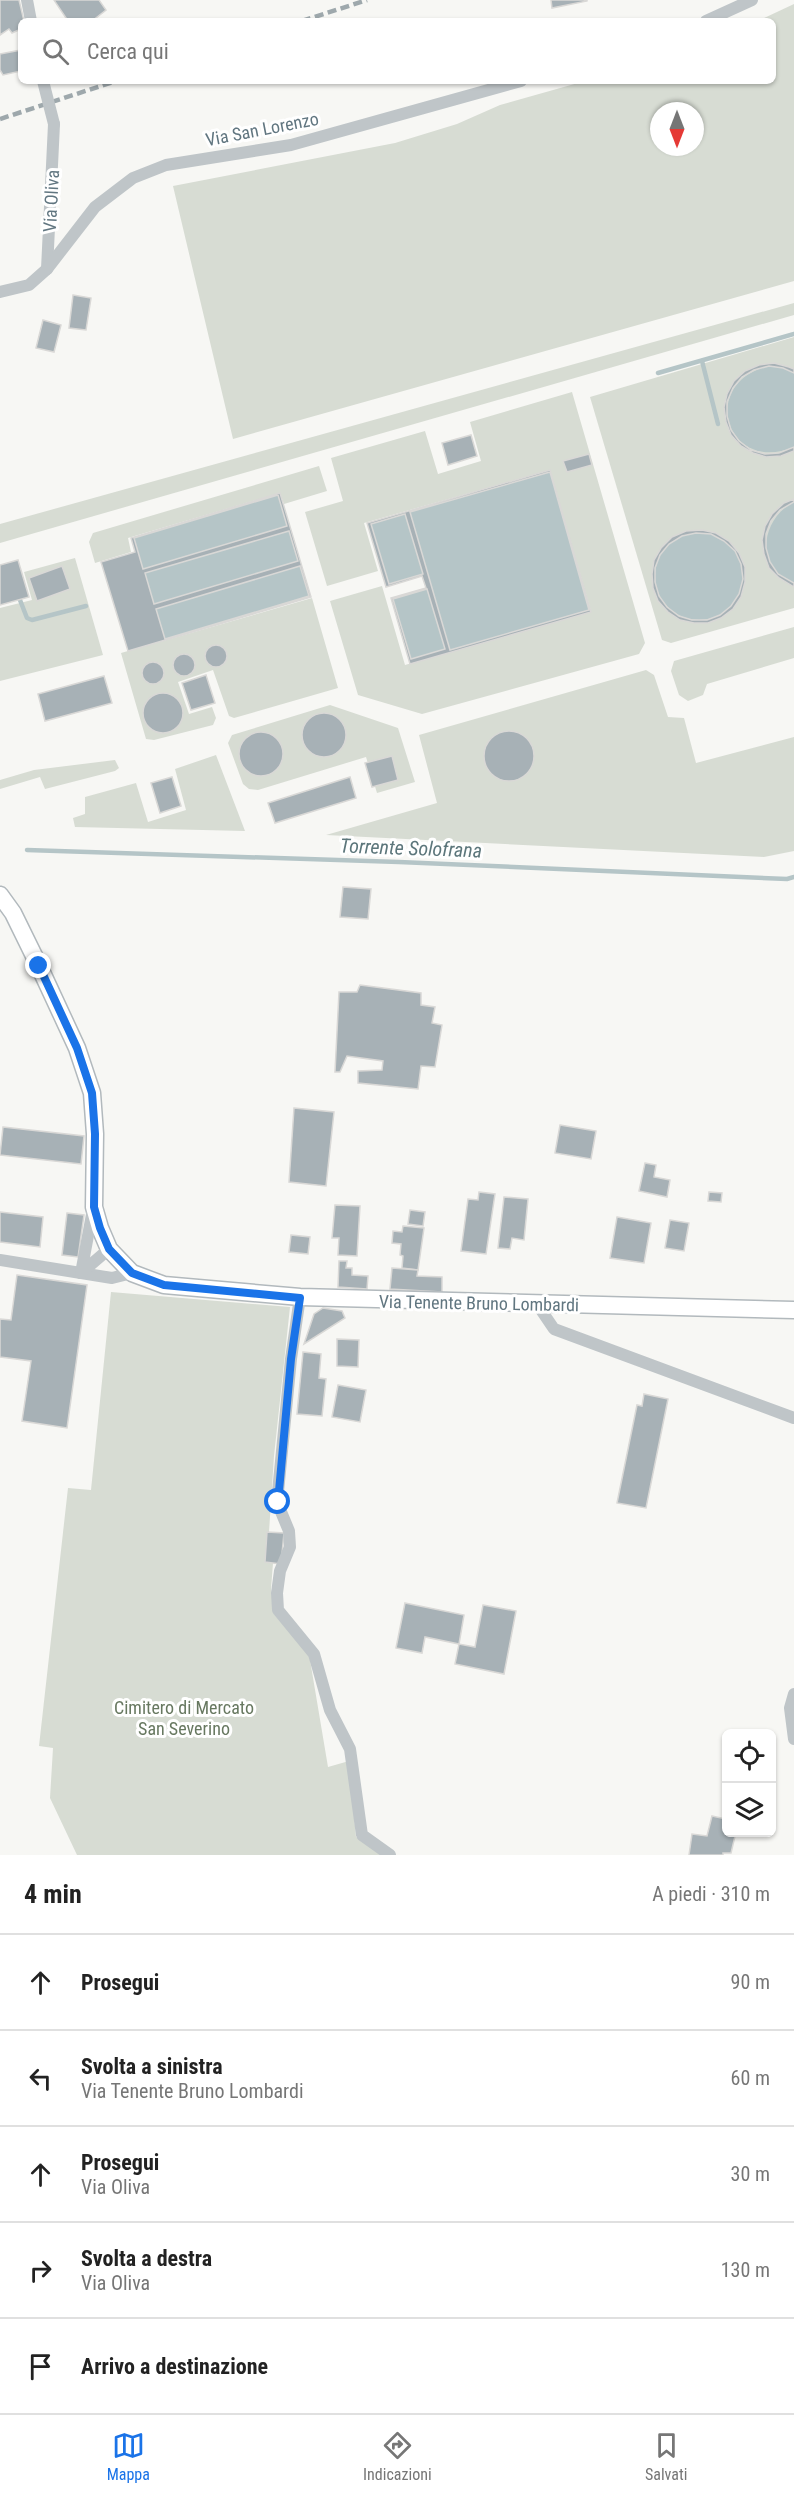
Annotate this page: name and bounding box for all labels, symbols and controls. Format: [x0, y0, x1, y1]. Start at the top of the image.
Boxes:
search box [18, 18, 776, 84]
icon: search [39, 35, 72, 68]
text: Cerca qui [87, 39, 169, 64]
north arrow [650, 102, 704, 156]
street label: Via San Lorenzo [204, 108, 320, 150]
street label: Via Oliva [39, 169, 63, 233]
water label: Torrente Solofrana [340, 834, 482, 862]
route end [25, 952, 51, 978]
street label: Via Tenente Bruno Lombardi [379, 1291, 579, 1315]
route start [264, 1488, 290, 1514]
park label: Cimitero di Mercato San Severino [114, 1697, 254, 1739]
map controls [722, 1729, 776, 1837]
button: locate [722, 1729, 776, 1783]
button: layers [722, 1783, 776, 1837]
text: 4 min [24, 1879, 82, 1909]
text: A piedi · 310 m [652, 1882, 770, 1906]
icon: ahead [24, 1966, 57, 1999]
text: Prosegui [81, 1970, 159, 1995]
text: 90 m [731, 1970, 770, 1994]
text: Svolta a sinistra [81, 2054, 223, 2079]
icon: left [24, 2062, 57, 2095]
text: 60 m [731, 2066, 770, 2090]
text: Via Tenente Bruno Lombardi [81, 2079, 304, 2103]
text: Prosegui [81, 2150, 159, 2175]
icon: ahead [24, 2158, 57, 2191]
text: 30 m [731, 2162, 770, 2186]
text: Via Oliva [81, 2175, 150, 2199]
text: Svolta a destra [81, 2246, 212, 2271]
icon: right [24, 2254, 57, 2287]
text: 130 m [721, 2258, 770, 2282]
text: Via Oliva [81, 2271, 150, 2295]
icon: arrive [24, 2350, 57, 2383]
text: Arrivo a destinazione [81, 2354, 268, 2379]
tab: Mappa [107, 2429, 150, 2484]
tab: Indicazioni [363, 2429, 432, 2484]
tab: Salvati [645, 2429, 687, 2484]

